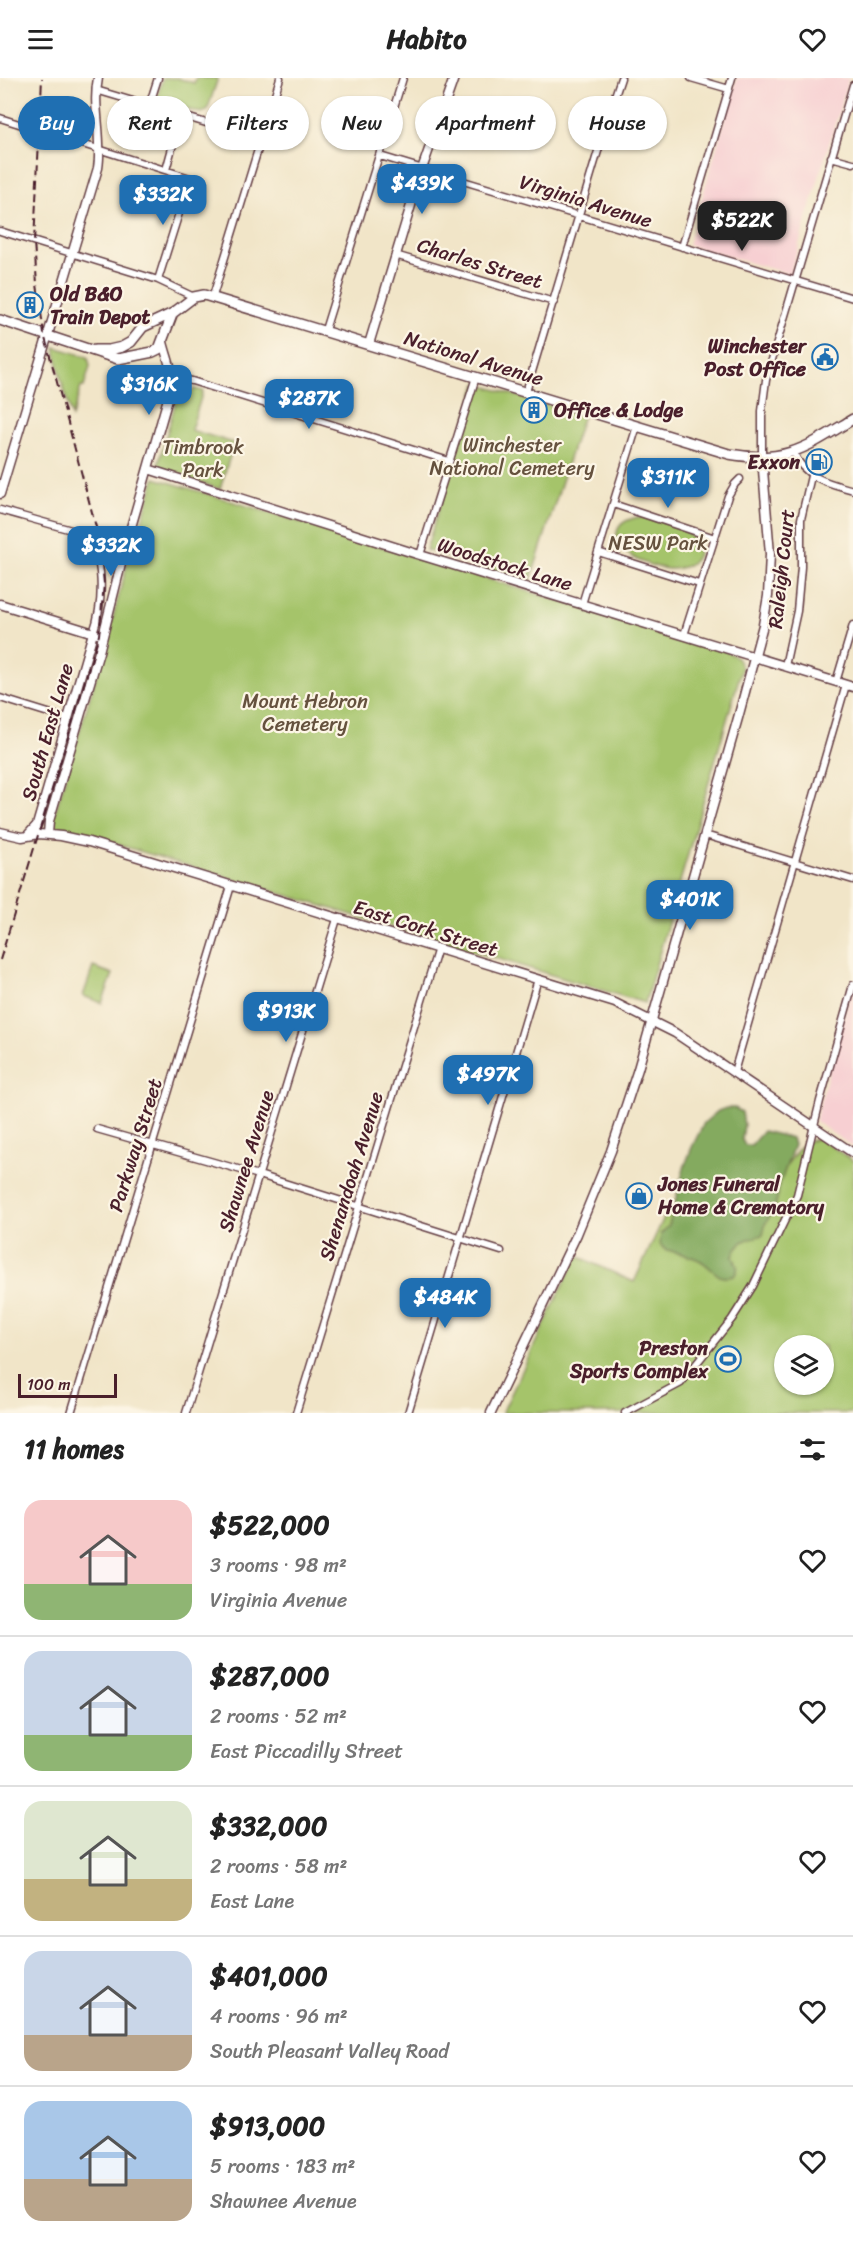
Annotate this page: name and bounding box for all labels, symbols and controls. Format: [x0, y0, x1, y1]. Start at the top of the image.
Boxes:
text: Habito [386, 15, 467, 63]
icon: menu [24, 23, 57, 56]
icon: heart [796, 23, 829, 56]
chip: Buy [18, 96, 95, 150]
chip: Rent [107, 96, 193, 150]
chip: Filters [205, 96, 309, 150]
chip: New [321, 96, 403, 150]
chip: Apartment [415, 96, 556, 150]
chip: House [568, 96, 667, 150]
pin: $439K [380, 164, 464, 215]
street label: Virginia Avenue [515, 165, 657, 238]
text: $439K [391, 166, 453, 201]
pin: $332K [121, 175, 205, 226]
text: $332K [133, 177, 193, 212]
pin: $522K [700, 201, 784, 252]
text: $522K [712, 203, 772, 238]
street label: Charles Street [413, 228, 547, 299]
place label: Old B&O Train Depot [50, 277, 150, 335]
building icon: Old B&O Train Depot [15, 290, 45, 320]
street label: National Avenue [400, 321, 548, 396]
place label: Winchester Post Office [704, 329, 808, 387]
public building icon: Winchester Post Office [810, 342, 840, 372]
pin: $316K [107, 365, 191, 416]
text: $316K [121, 367, 177, 402]
pin: $287K [267, 379, 351, 430]
text: $287K [279, 381, 339, 416]
place label: Office & Lodge [554, 393, 684, 428]
building icon: Office & Lodge [519, 395, 549, 425]
park label: Winchester National Cemetery [429, 428, 595, 486]
park label: Timbrook Park [162, 430, 244, 488]
place label: Exxon [747, 445, 800, 480]
fuel station icon: Exxon [804, 447, 834, 477]
pin: $311K [626, 458, 710, 509]
text: $311K [641, 460, 695, 495]
street label: Raleigh Court [758, 507, 805, 630]
pin: $332K [69, 526, 153, 577]
park label: NESW Park [608, 526, 708, 561]
street label: Woodstock Lane [433, 527, 577, 602]
text: $332K [81, 528, 141, 563]
street label: South East Lane [11, 659, 84, 805]
park label: Mount Hebron Cemetery [242, 684, 368, 742]
pin: $401K [648, 880, 732, 931]
text: $401K [660, 882, 720, 917]
street label: East Cork Street [349, 890, 503, 967]
pin: $913K [244, 992, 328, 1043]
text: $913K [257, 994, 315, 1029]
pin: $497K [446, 1055, 530, 1106]
text: $497K [457, 1057, 519, 1092]
street label: Parkway Street [98, 1074, 173, 1217]
street label: Shawnee Avenue [208, 1086, 285, 1236]
street label: Shenandoah Avenue [309, 1087, 394, 1265]
place label: Jones Funeral Home & Crematory [657, 1167, 825, 1225]
shop icon: Jones Funeral Home & Crematory [624, 1181, 654, 1211]
pin: $484K [403, 1278, 487, 1329]
text: $484K [414, 1280, 476, 1315]
place label: Preston Sports Complex [569, 1331, 709, 1389]
map controls [774, 1335, 834, 1395]
button: layers [774, 1335, 834, 1395]
sports icon: Preston Sports Complex [713, 1344, 743, 1374]
text: 100 m [27, 1370, 71, 1399]
scale bar [18, 1371, 117, 1398]
text: 11 homes [24, 1426, 124, 1472]
icon: filters [796, 1433, 829, 1466]
text: $522,000 [210, 1502, 330, 1548]
icon: home [72, 1524, 144, 1596]
icon: heart [796, 1544, 829, 1577]
text: 3 rooms · 98 m² [210, 1548, 347, 1583]
text: Virginia Avenue [210, 1583, 347, 1618]
text: $287,000 [210, 1653, 329, 1699]
icon: home [72, 1675, 144, 1747]
icon: heart [796, 1695, 829, 1728]
text: 2 rooms · 52 m² [210, 1699, 347, 1734]
text: East Piccadilly Street [210, 1734, 403, 1769]
text: $332,000 [210, 1803, 327, 1849]
icon: home [72, 1825, 144, 1897]
icon: heart [796, 1845, 829, 1878]
text: 2 rooms · 58 m² [210, 1849, 347, 1884]
text: East Lane [210, 1884, 294, 1919]
text: $401,000 [210, 1953, 328, 1999]
icon: home [72, 1975, 144, 2047]
icon: heart [796, 1995, 829, 2028]
text: 4 rooms · 96 m² [210, 1999, 348, 2034]
text: South Pleasant Valley Road [210, 2034, 449, 2069]
text: $913,000 [210, 2103, 325, 2149]
icon: home [72, 2125, 144, 2197]
icon: heart [796, 2145, 829, 2178]
text: 5 rooms · 183 m² [210, 2149, 355, 2184]
text: Shawnee Avenue [210, 2184, 357, 2219]

